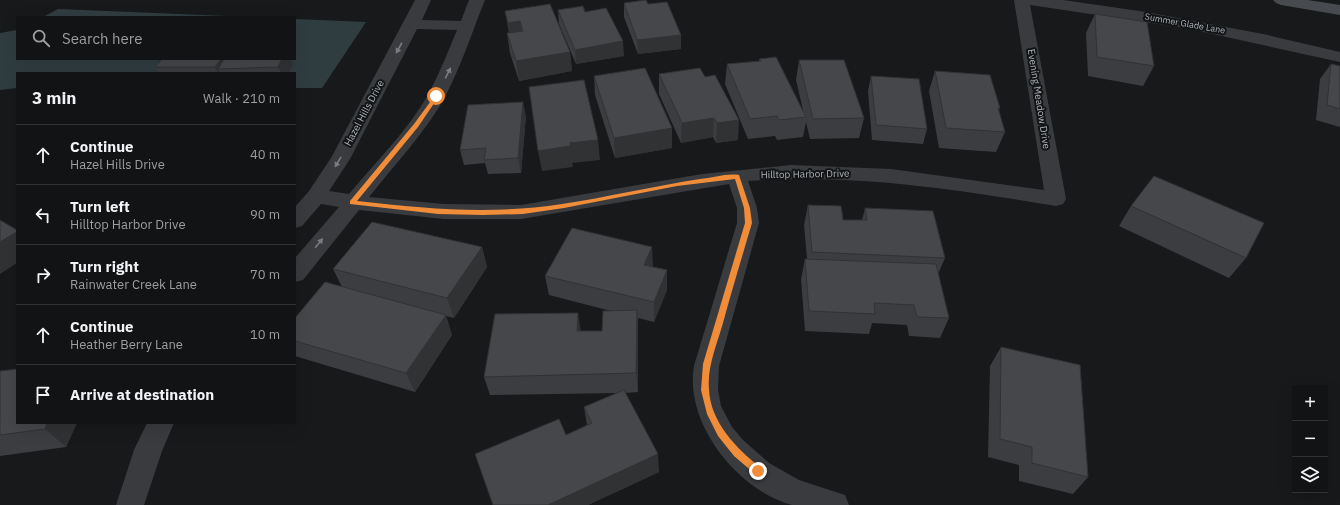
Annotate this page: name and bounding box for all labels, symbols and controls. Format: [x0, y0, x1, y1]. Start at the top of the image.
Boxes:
street label: Summer Glade Lane [1144, 11, 1226, 36]
search box [16, 16, 296, 60]
icon: search [30, 27, 52, 49]
text: Search here [62, 29, 142, 48]
one-way arrow [396, 42, 403, 53]
street label: Evening Meadow Drive [1025, 48, 1053, 150]
one-way arrow [445, 67, 451, 79]
street label: Hazel Hills Drive [341, 77, 387, 148]
text: 3 min [32, 87, 76, 109]
route start [427, 87, 445, 105]
text: Walk · 210 m [203, 90, 280, 107]
text: Continue [70, 137, 134, 156]
icon: ahead [32, 144, 54, 166]
text: 40 m [250, 146, 280, 163]
text: Hazel Hills Drive [70, 156, 165, 173]
one-way arrow [334, 157, 342, 167]
street label: Hilltop Harbor Drive [760, 167, 850, 181]
text: Turn left [70, 197, 130, 216]
icon: left [32, 204, 54, 226]
text: 90 m [250, 206, 280, 223]
text: Hilltop Harbor Drive [70, 216, 186, 233]
one-way arrow [315, 238, 324, 249]
text: Turn right [70, 257, 139, 276]
icon: right [32, 264, 54, 286]
text: 70 m [250, 266, 280, 283]
text: Rainwater Creek Lane [70, 276, 197, 293]
text: Continue [70, 317, 134, 336]
icon: ahead [32, 324, 54, 346]
text: 10 m [250, 326, 280, 343]
text: Heather Berry Lane [70, 336, 183, 353]
icon: arrive [32, 384, 54, 406]
text: Arrive at destination [70, 385, 214, 404]
map controls [1292, 385, 1328, 493]
button: + [1292, 385, 1328, 421]
button: − [1292, 421, 1328, 457]
button: layers [1292, 457, 1328, 493]
route end [749, 462, 767, 480]

